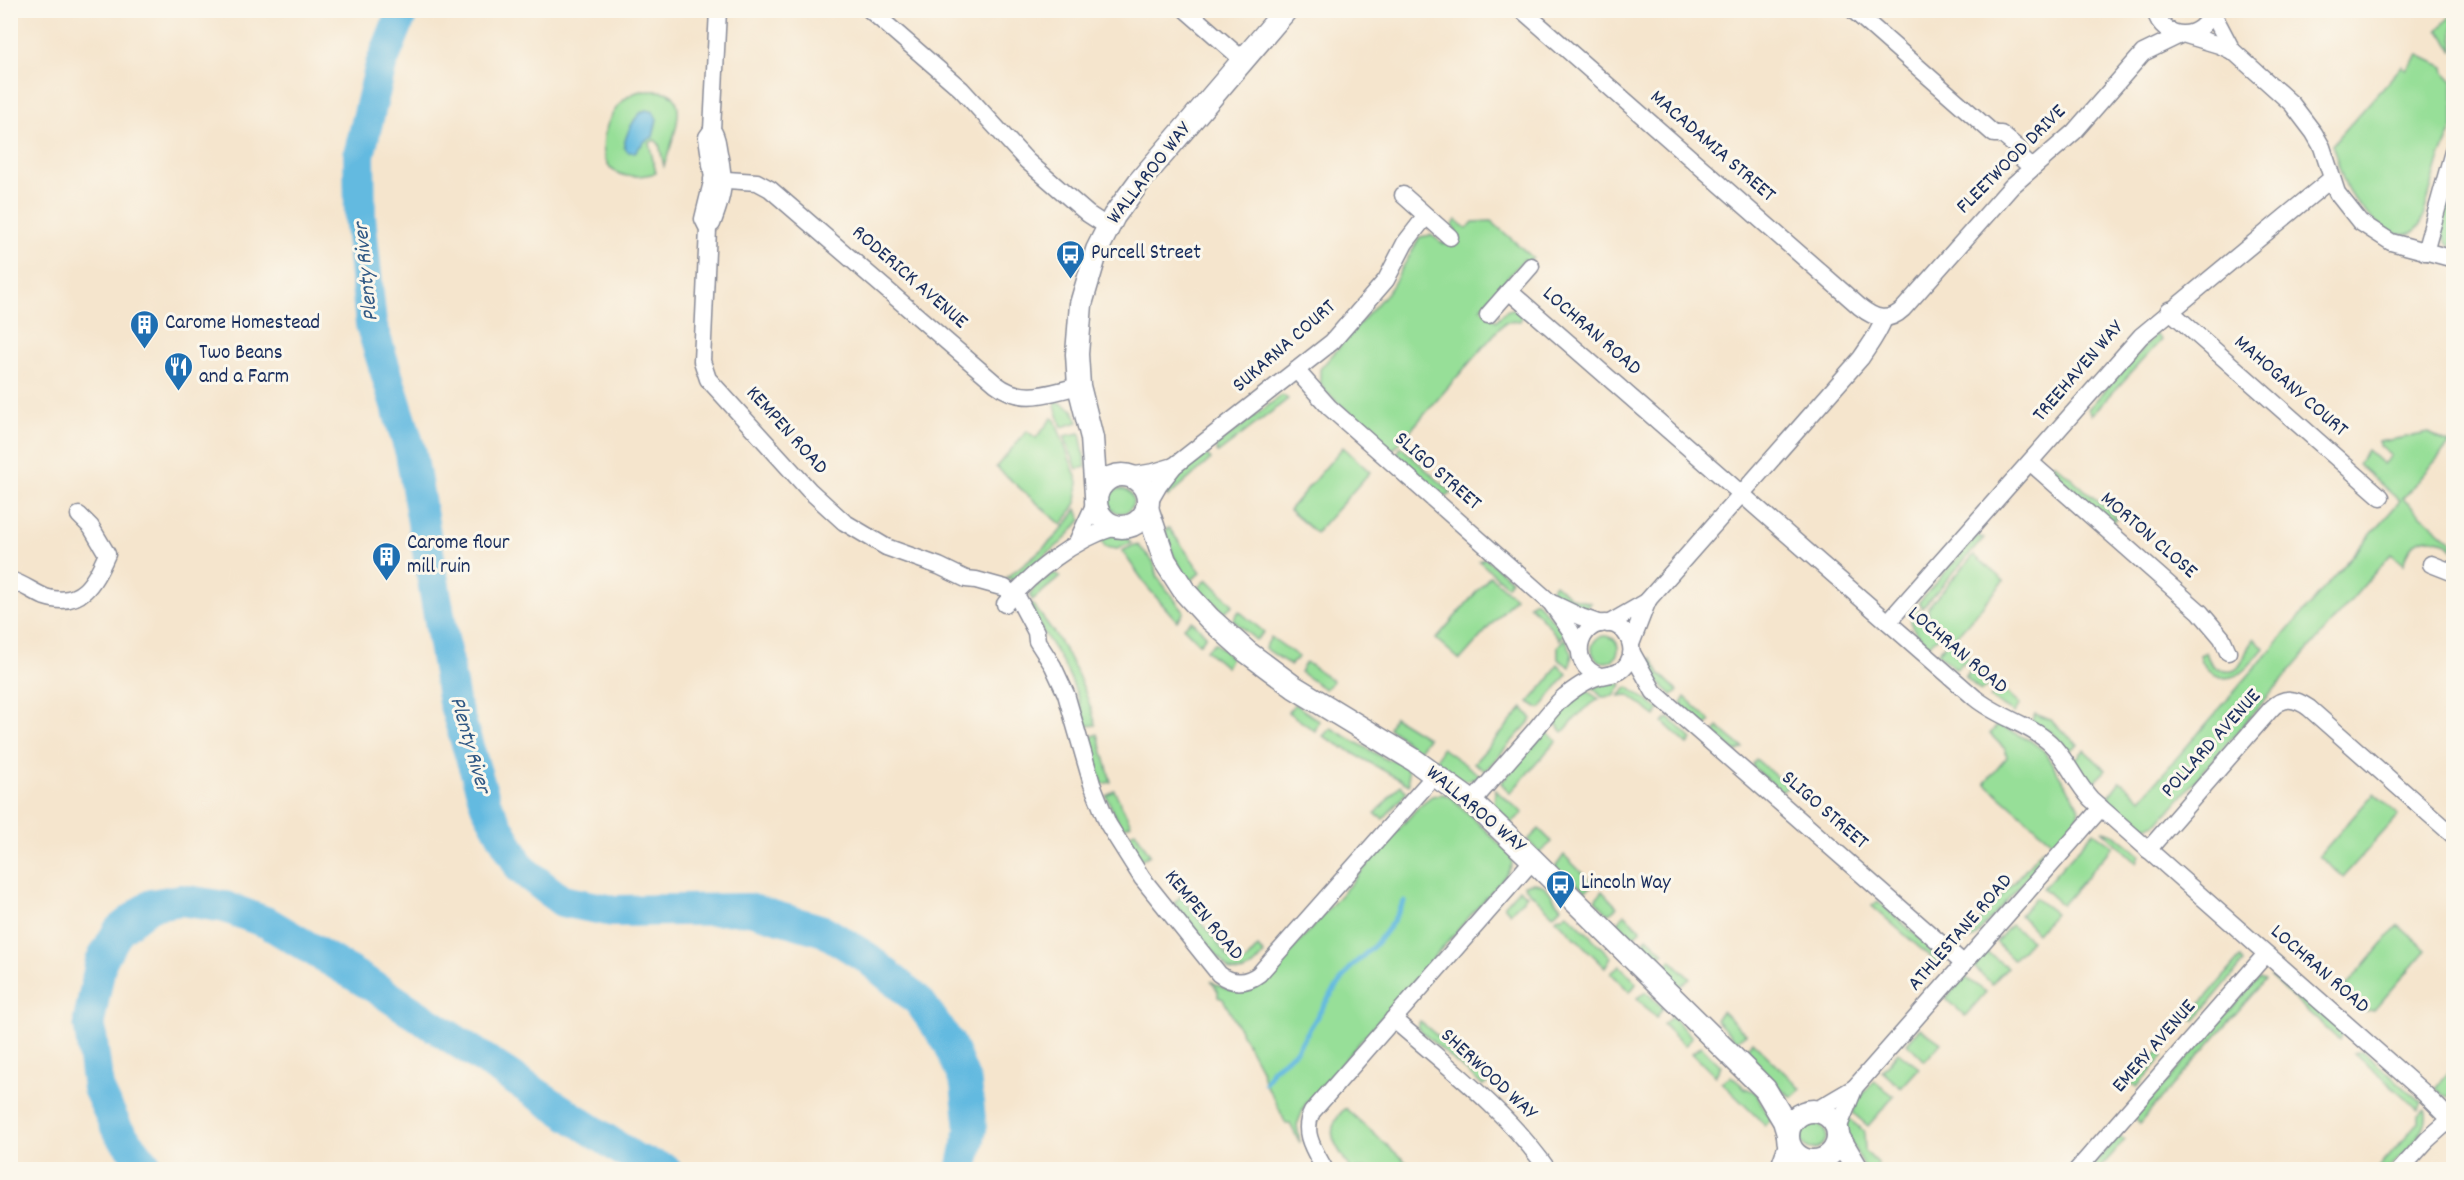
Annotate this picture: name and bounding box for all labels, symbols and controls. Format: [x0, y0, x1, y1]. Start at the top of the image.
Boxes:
street label: MACADAMIA STREET [1642, 84, 1782, 211]
street label: FLEETWOOD DRIVE [1950, 98, 2074, 222]
street label: WALLAROO WAY [1100, 115, 1200, 232]
water label: Plenty River [346, 218, 388, 323]
street label: RODERICK AVENUE [844, 219, 974, 337]
bus stop icon: Purcell Street [1054, 238, 1086, 280]
place label: Purcell Street [1091, 239, 1201, 269]
street label: LOCHRAN ROAD [1535, 280, 1647, 384]
street label: SUKARNA COURT [1227, 293, 1344, 401]
building icon: Carome Homestead [128, 308, 160, 350]
place label: Carome Homestead [165, 309, 320, 339]
street label: TREEHAVEN WAY [2026, 314, 2132, 429]
street label: MAHOGANY COURT [2226, 329, 2354, 446]
place label: Two Beans and a Farm [199, 339, 289, 393]
restaurant icon: Two Beans and a Farm [162, 350, 194, 392]
street label: KEMPEN ROAD [738, 380, 834, 482]
street label: SLIGO STREET [1387, 426, 1488, 519]
street label: MORTON CLOSE [2093, 485, 2203, 587]
place label: Carome flour mill ruin [407, 529, 510, 583]
building icon: Carome flour mill ruin [370, 540, 402, 582]
street label: LOCHRAN ROAD [1900, 600, 2014, 702]
street label: POLLARD AVENUE [2155, 683, 2269, 805]
water label: Plenty River [440, 693, 498, 800]
street label: WALLAROO WAY [1418, 759, 1533, 862]
street label: SLIGO STREET [1774, 765, 1875, 858]
street label: KEMPEN ROAD [1156, 864, 1250, 968]
bus stop icon: Lincoln Way [1544, 868, 1576, 910]
street label: ATHLESTANE ROAD [1901, 868, 2021, 998]
place label: Lincoln Way [1581, 869, 1671, 899]
street label: LOCHRAN ROAD [2263, 918, 2375, 1022]
street label: EMERY AVENUE [2106, 993, 2204, 1100]
street label: SHERWOOD WAY [1433, 1022, 1544, 1129]

